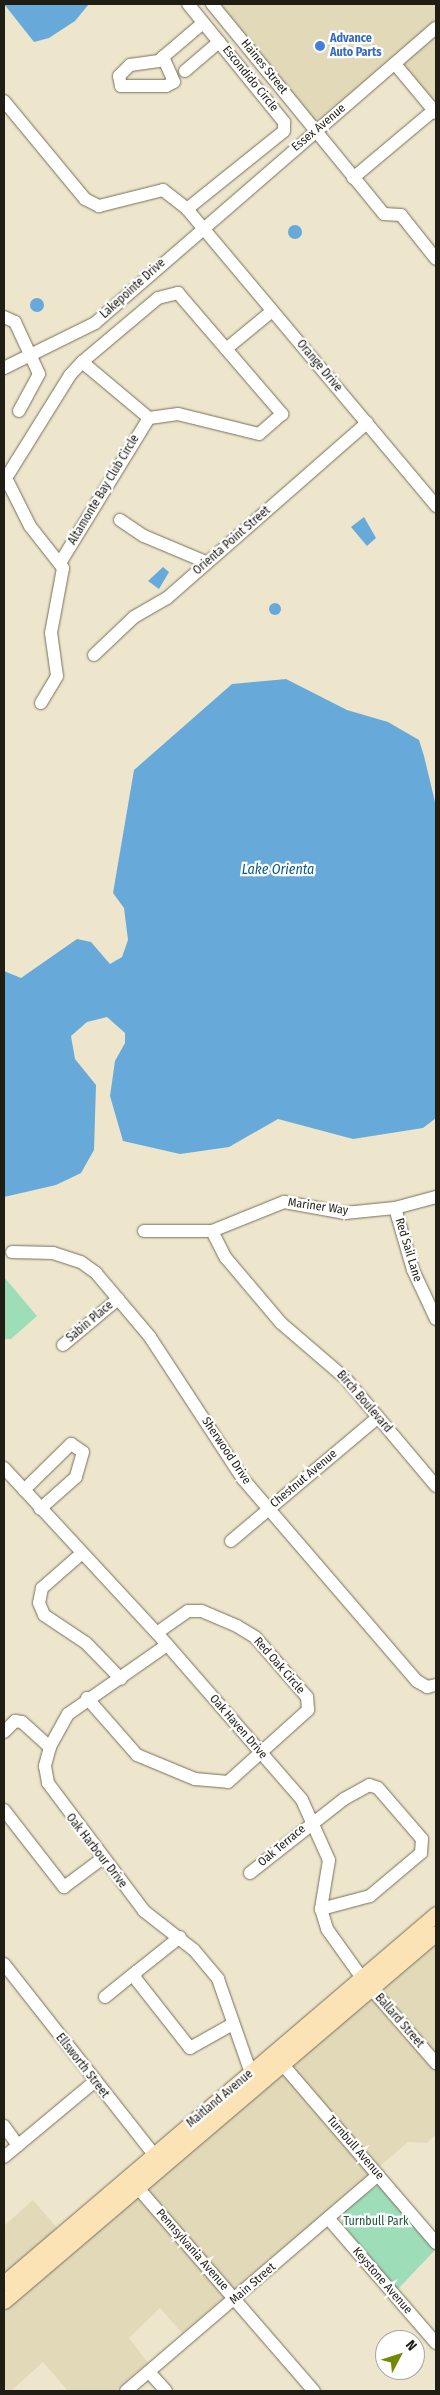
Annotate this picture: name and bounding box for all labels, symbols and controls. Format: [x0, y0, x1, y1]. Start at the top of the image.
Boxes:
place label: Advance Auto Parts [330, 32, 381, 60]
street label: Haines Street [238, 37, 290, 97]
marker: Advance Auto Parts [314, 40, 326, 52]
street label: Escondido Circle [219, 43, 281, 115]
street label: Essex Avenue [289, 101, 349, 155]
street label: Lakepointe Drive [98, 256, 168, 322]
street label: Orange Drive [293, 337, 345, 395]
street label: Altamonte Bay Club Circle [65, 432, 143, 548]
street label: Orienta Point Street [191, 504, 273, 578]
water label: Lake Orienta [242, 862, 314, 878]
street label: Mariner Way [287, 1196, 349, 1218]
street label: Red Sail Lane [392, 1216, 424, 1284]
street label: Sabin Place [64, 1298, 116, 1346]
street label: Birch Boulevard [333, 1368, 395, 1436]
street label: Sherwood Drive [198, 1415, 254, 1487]
street label: Chestnut Avenue [268, 1447, 340, 1511]
street label: Red Oak Circle [250, 1635, 308, 1697]
street label: Oak Haven Drive [206, 1692, 270, 1762]
street label: Oak Harbour Drive [62, 1811, 130, 1891]
street label: Oak Terrace [255, 1822, 309, 1870]
street label: Ballard Street [372, 1991, 426, 2051]
street label: Ellsworth Street [52, 2031, 112, 2101]
street label: Maitland Avenue [184, 2067, 256, 2131]
street label: Turnbull Avenue [323, 2113, 387, 2183]
street label: Pennsylvania Avenue [153, 2206, 231, 2294]
park label: Turnbull Park [344, 2215, 408, 2229]
street label: Keystone Avenue [349, 2245, 415, 2317]
street label: Main Street [227, 2260, 279, 2308]
north arrow [375, 2330, 425, 2380]
text: N [402, 2337, 420, 2354]

